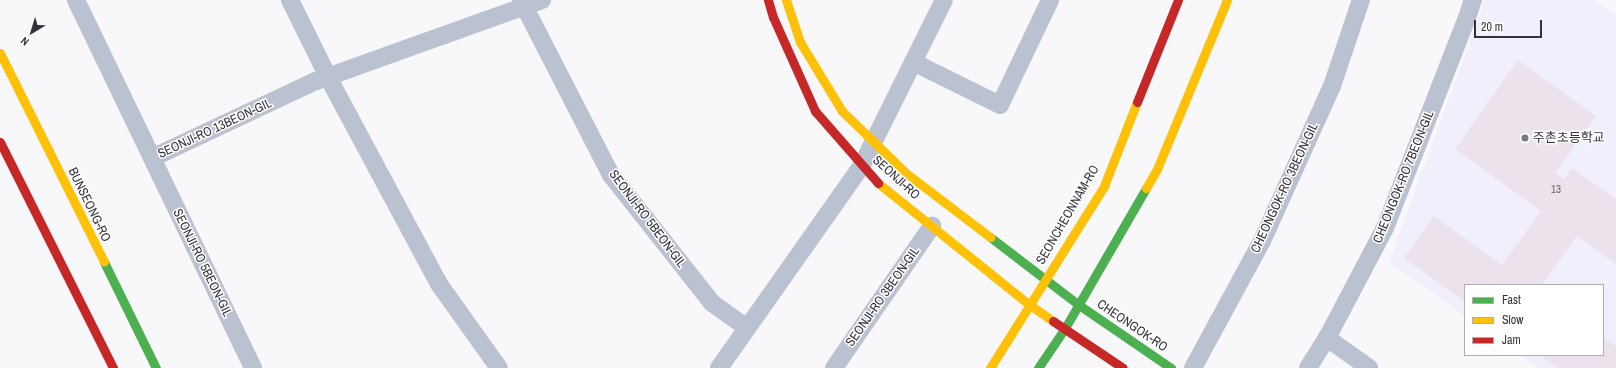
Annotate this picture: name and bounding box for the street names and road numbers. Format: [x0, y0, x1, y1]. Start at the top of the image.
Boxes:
street label: SEONJI-RO 13BEON-GIL [156, 96, 274, 162]
street label: CHEONGOK-RO 7BEON-GIL [1370, 108, 1438, 246]
street label: CHEONGOK-RO 3BEON-GIL [1248, 121, 1322, 255]
street label: SEONJI-RO [869, 153, 923, 203]
street label: SEONCHEONNAM-RO [1033, 163, 1103, 267]
street label: BUNSEONG-RO [64, 165, 114, 245]
street label: SEONJI-RO 5BEON-GIL [605, 167, 689, 271]
street label: SEONJI-RO 5BEON-GIL [169, 207, 235, 319]
street label: SEONJI-RO 3BEON-GIL [843, 244, 923, 350]
street label: CHEONGOK-RO [1094, 297, 1170, 355]

